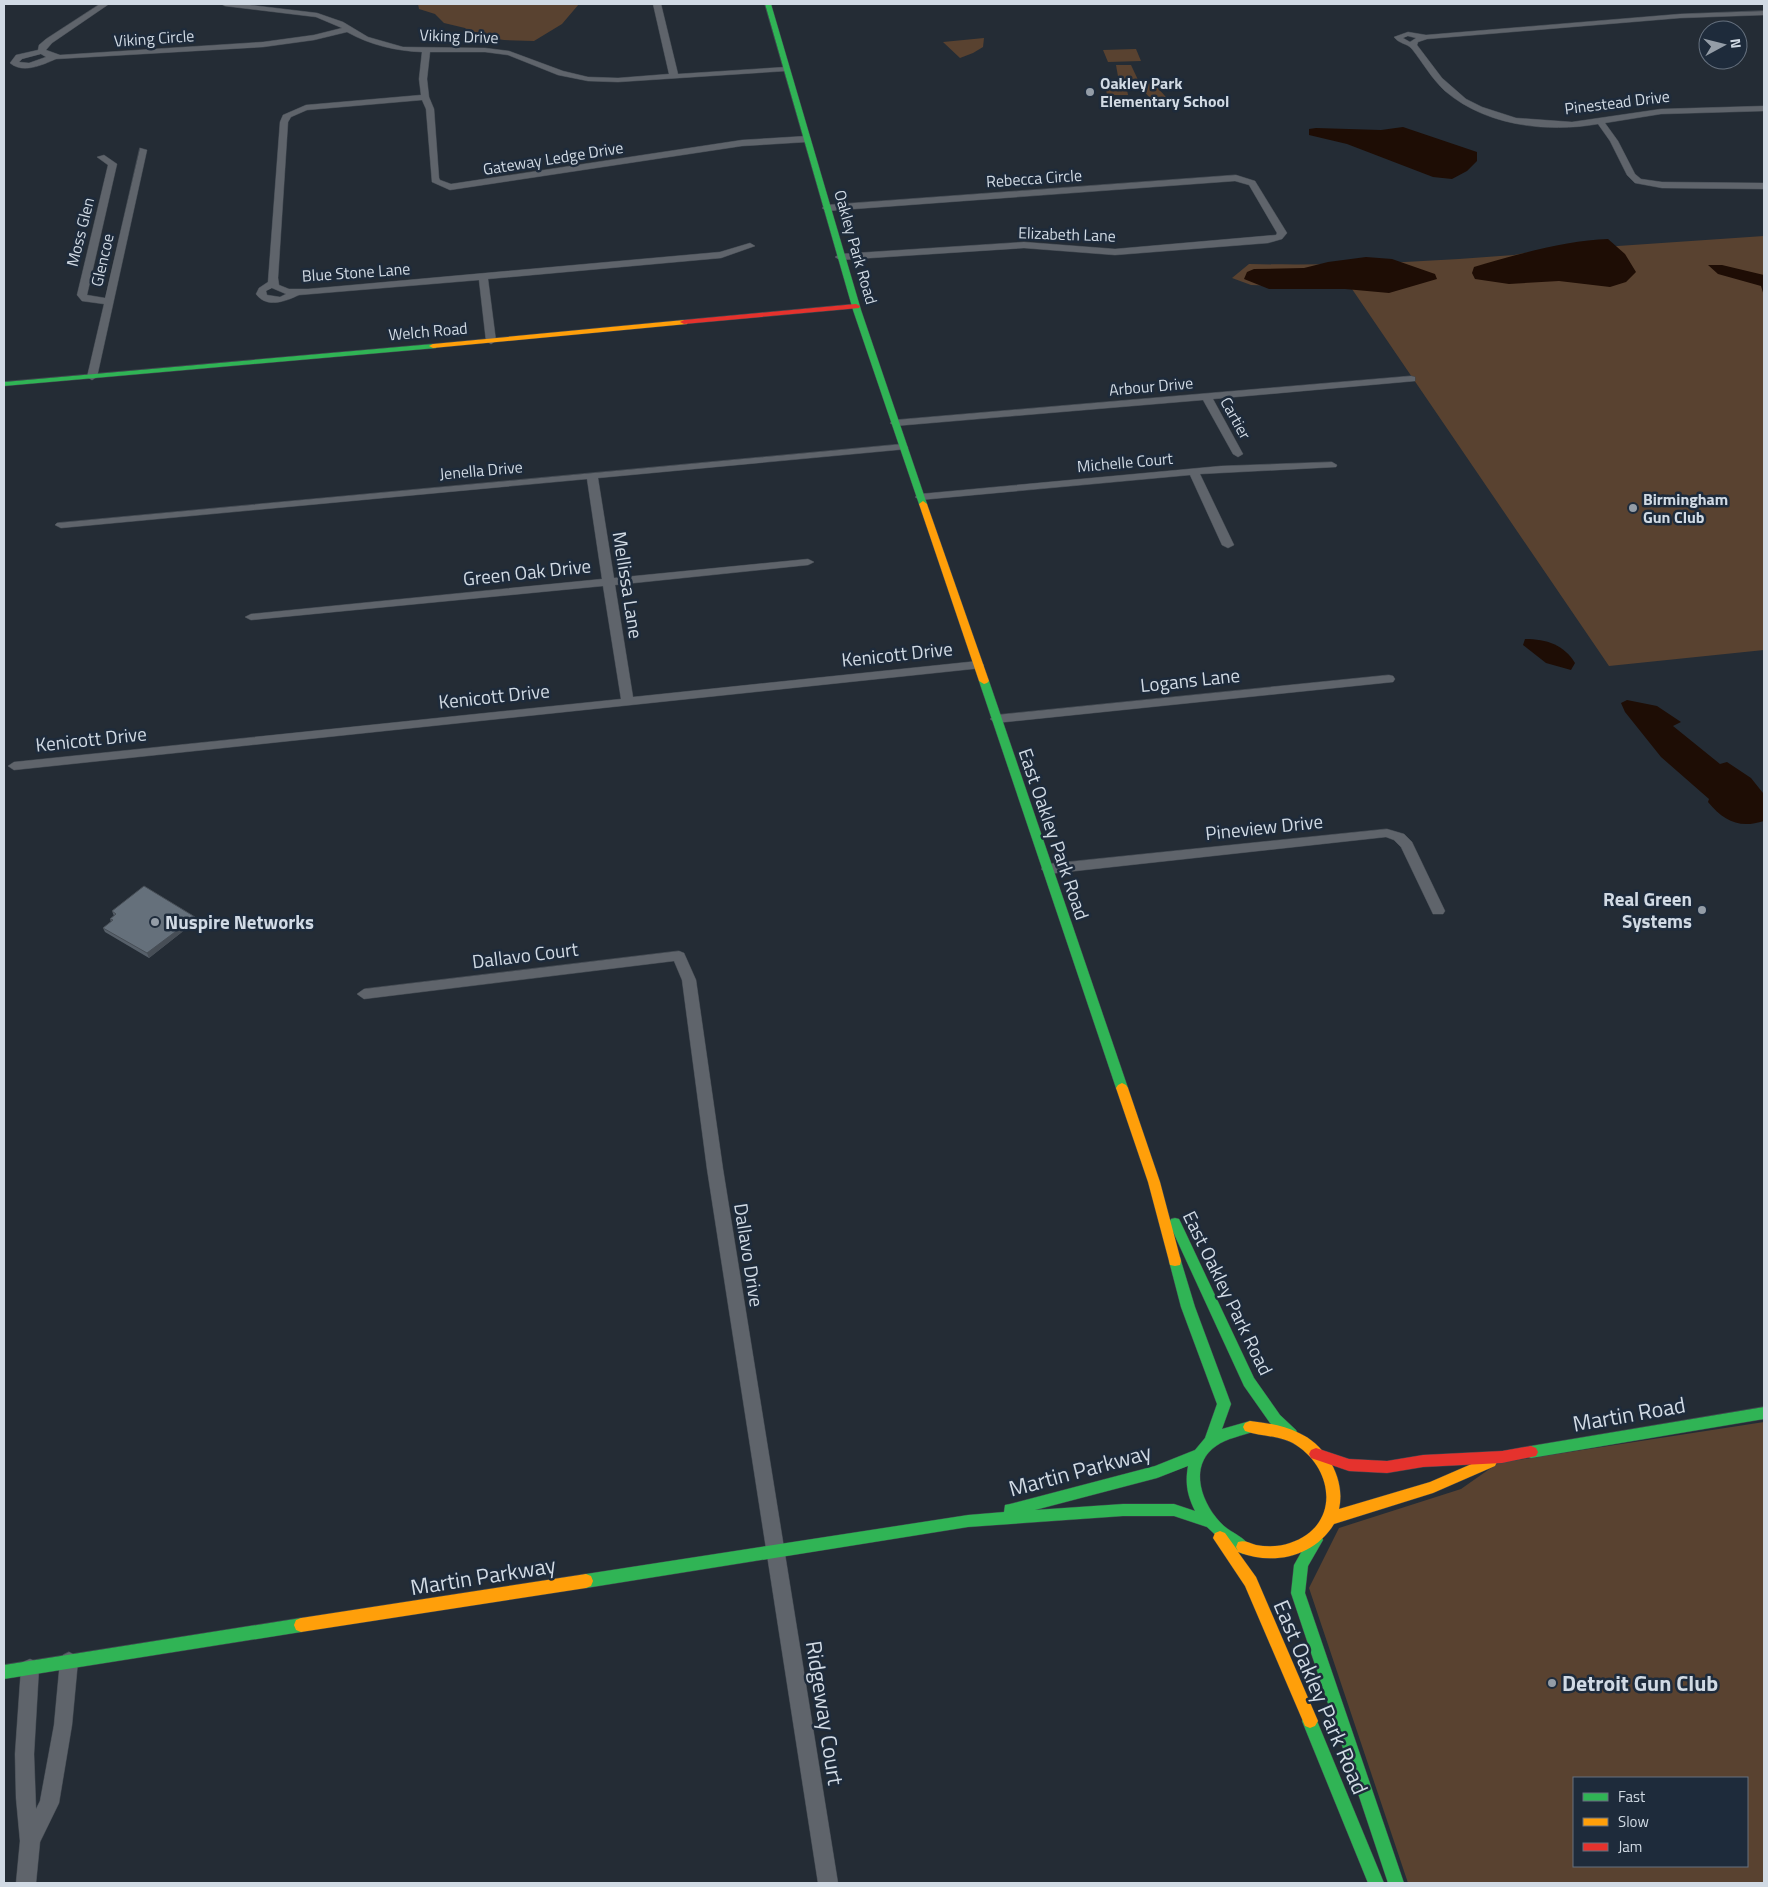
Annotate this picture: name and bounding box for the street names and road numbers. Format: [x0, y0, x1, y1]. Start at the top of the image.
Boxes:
street label: Viking Circle [113, 23, 195, 53]
street label: Viking Drive [419, 23, 499, 49]
street label: Pinestead Drive [1563, 84, 1671, 120]
street label: Gateway Ledge Drive [481, 135, 625, 181]
street label: Rebecca Circle [985, 163, 1083, 193]
street label: Oakley Park Road [828, 187, 884, 307]
street label: Moss Glen [60, 195, 100, 269]
street label: Elizabeth Lane [1018, 220, 1116, 248]
street label: Glencoe [84, 231, 120, 289]
street label: Blue Stone Lane [301, 256, 411, 288]
street label: Welch Road [387, 316, 469, 346]
street label: Arbour Drive [1108, 370, 1194, 402]
street label: Cartier [1215, 393, 1258, 444]
street label: Michelle Court [1076, 446, 1174, 478]
street label: Jenella Drive [439, 454, 523, 486]
street label: Mellissa Lane [606, 529, 651, 641]
street label: Green Oak Drive [462, 550, 592, 593]
street label: Kenicott Drive [840, 633, 954, 674]
street label: Logans Lane [1139, 660, 1241, 699]
street label: Kenicott Drive [437, 675, 551, 716]
street label: Kenicott Drive [34, 718, 148, 759]
street label: East Oakley Park Road [1012, 744, 1097, 924]
street label: Pineview Drive [1204, 806, 1324, 847]
street label: Dallavo Court [470, 934, 580, 975]
street label: Dallavo Drive [727, 1201, 772, 1309]
street label: East Oakley Park Road [1176, 1206, 1281, 1380]
street label: Martin Road [1570, 1387, 1688, 1441]
street label: Martin Parkway [1005, 1435, 1156, 1505]
street label: Martin Parkway [408, 1548, 558, 1604]
street label: East Oakley Park Road [1265, 1595, 1377, 1799]
street label: Ridgeway Court [797, 1638, 853, 1788]

